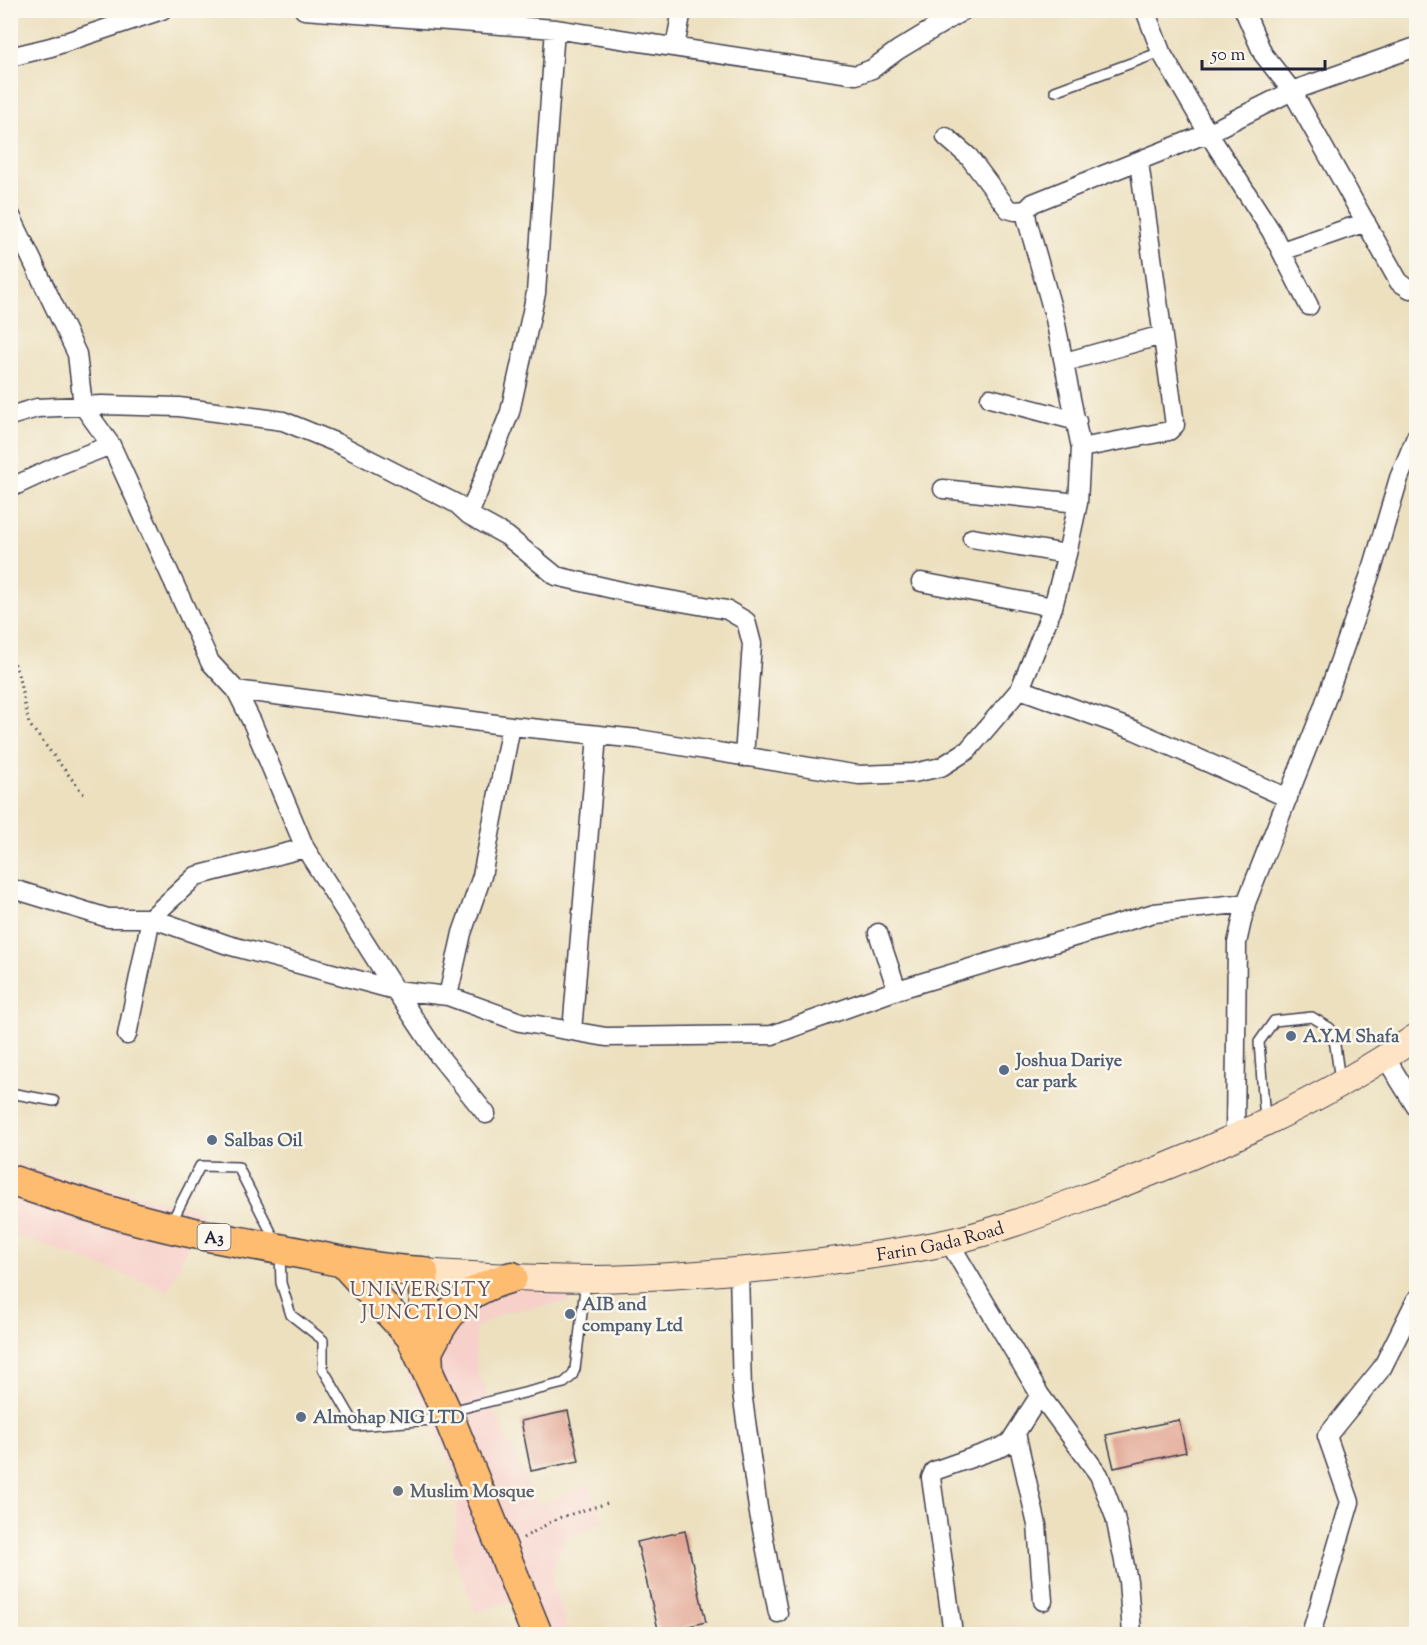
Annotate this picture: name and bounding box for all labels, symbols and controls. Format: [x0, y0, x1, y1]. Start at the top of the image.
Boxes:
scale bar [1202, 33, 1325, 71]
text: 50 m [1210, 43, 1246, 69]
place label: A.Y.M Shafa [1303, 1025, 1400, 1051]
marker: A.Y.M Shafa [1284, 1029, 1298, 1043]
place label: Joshua Dariye car park [1014, 1049, 1123, 1096]
marker: Joshua Dariye car park [997, 1063, 1011, 1077]
place label: Salbas Oil [224, 1129, 304, 1155]
marker: Salbas Oil [205, 1133, 219, 1147]
street label: Farin Gada Road [875, 1216, 1008, 1270]
road number: A3 [198, 1224, 230, 1250]
district label: UNIVERSITY JUNCTION [350, 1277, 492, 1329]
place label: AIB and company Ltd [582, 1293, 684, 1340]
marker: AIB and company Ltd [563, 1307, 577, 1321]
place label: Almohap NIG LTD [313, 1406, 465, 1432]
marker: Almohap NIG LTD [294, 1410, 308, 1424]
place label: Muslim Mosque [410, 1480, 535, 1506]
marker: Muslim Mosque [391, 1484, 405, 1498]

